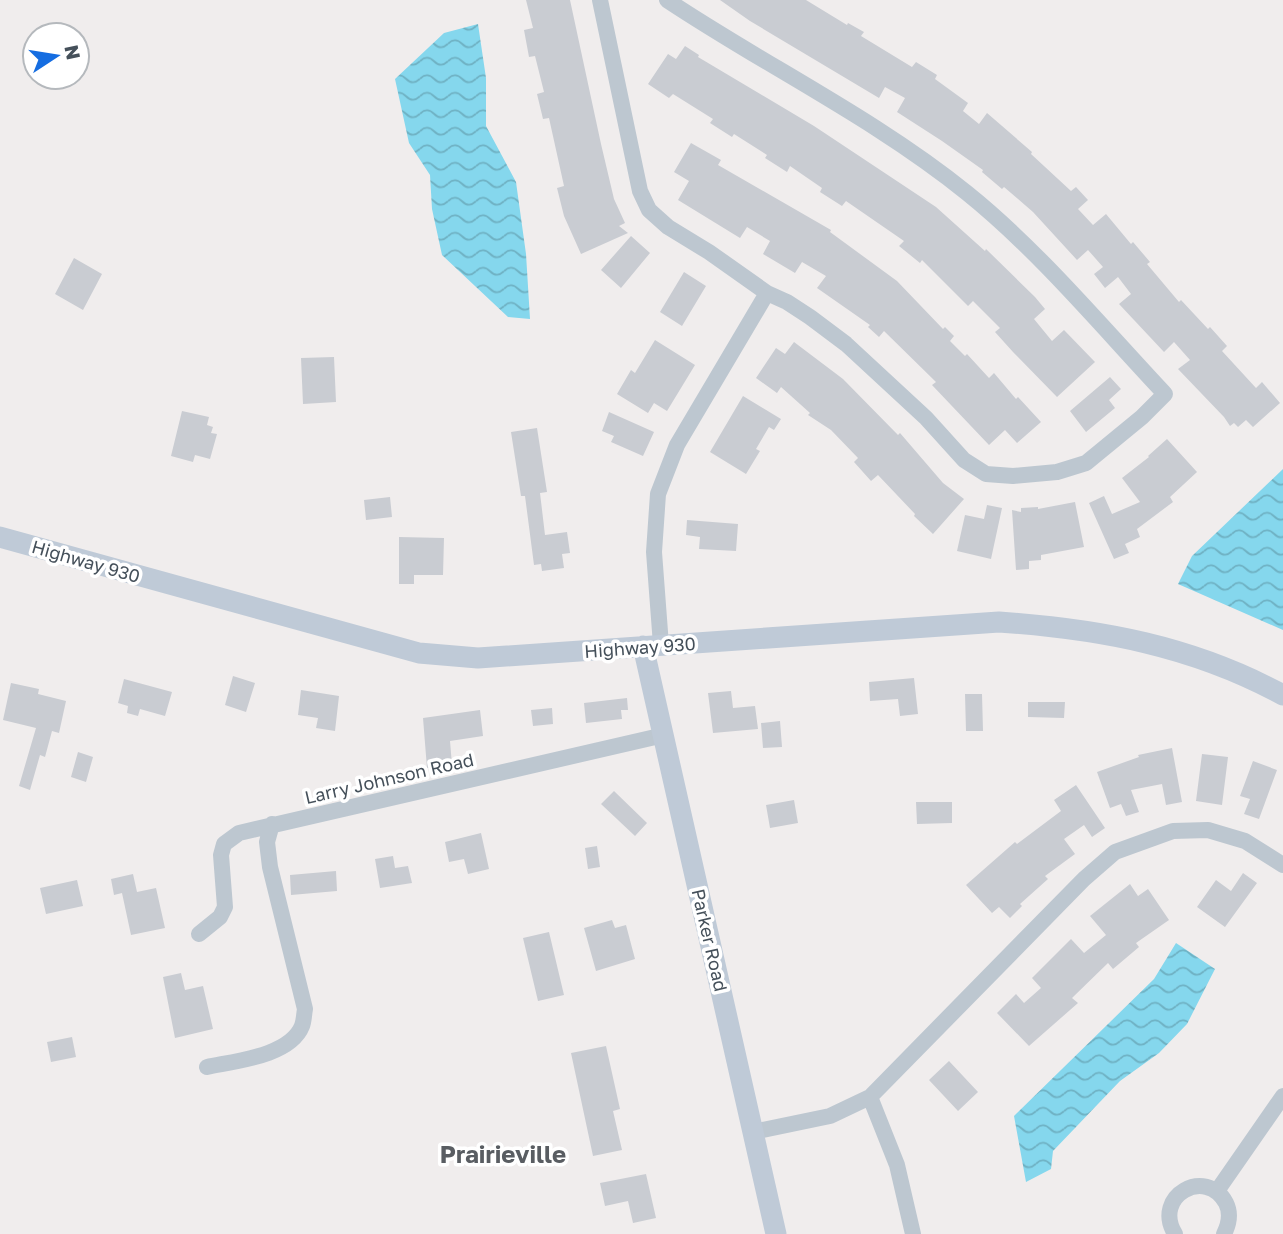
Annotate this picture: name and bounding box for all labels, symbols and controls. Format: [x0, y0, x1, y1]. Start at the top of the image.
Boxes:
north arrow [21, 21, 91, 91]
text: N [60, 43, 86, 62]
street label: Highway 930 [29, 535, 143, 587]
street label: Highway 930 [584, 632, 696, 662]
street label: Larry Johnson Road [302, 748, 476, 808]
street label: Parker Road [688, 887, 732, 993]
district label: Prairieville [440, 1139, 566, 1168]

